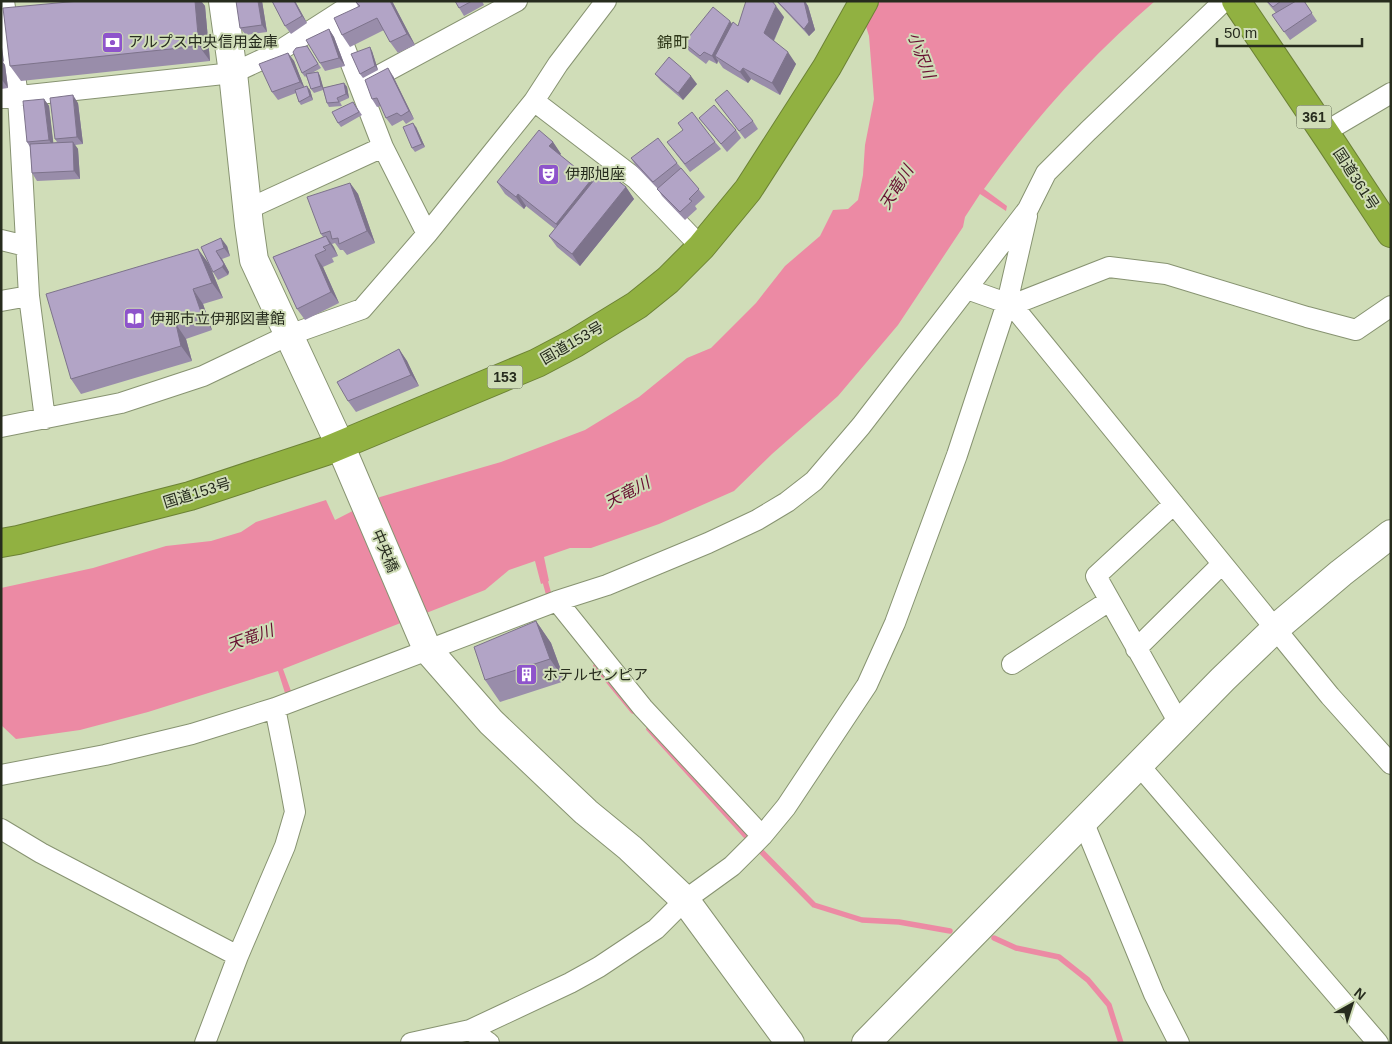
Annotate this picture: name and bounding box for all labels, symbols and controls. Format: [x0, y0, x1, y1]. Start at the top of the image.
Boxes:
scale bar [1217, 15, 1362, 47]
text: 50 m [1224, 24, 1257, 41]
bank icon: アルプス中央信用金庫 [100, 30, 124, 54]
water label: 小沢川 [905, 30, 939, 82]
place label: アルプス中央信用金庫 [128, 33, 278, 50]
district label: 錦町 [657, 34, 689, 51]
road number: 361 [1296, 105, 1332, 128]
street label: 国道361号 [1330, 145, 1383, 213]
water label: 天竜川 [876, 161, 917, 212]
theatre icon: 伊那旭座 [537, 162, 561, 186]
place label: 伊那旭座 [565, 165, 625, 182]
library icon: 伊那市立伊那図書館 [122, 307, 146, 331]
place label: 伊那市立伊那図書館 [150, 310, 285, 327]
street label: 国道153号 [537, 318, 606, 367]
road number: 153 [488, 366, 522, 388]
water label: 天竜川 [602, 473, 654, 511]
street label: 国道153号 [161, 474, 233, 511]
street label: 中央橋 [369, 527, 402, 575]
water label: 天竜川 [225, 621, 278, 653]
building icon: ホテルセンピア [515, 663, 539, 687]
place label: ホテルセンピア [543, 666, 648, 683]
north arrow [1327, 979, 1377, 1029]
text: N [1351, 984, 1369, 1003]

